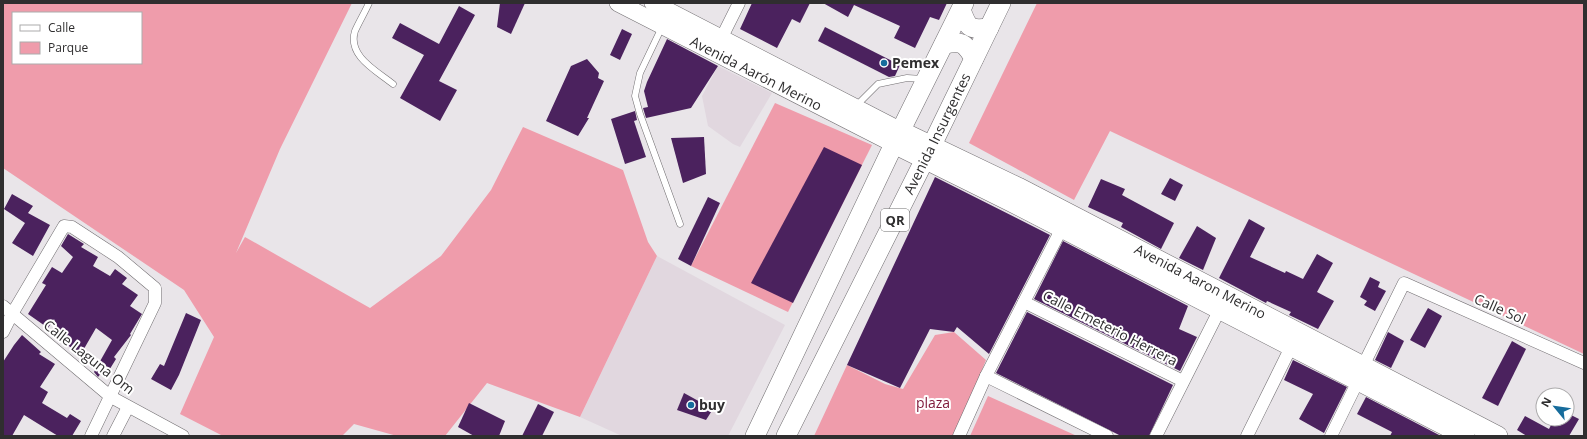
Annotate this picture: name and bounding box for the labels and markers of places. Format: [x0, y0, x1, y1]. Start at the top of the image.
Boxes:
place label: Pemex [892, 53, 940, 72]
marker: Pemex [879, 58, 889, 68]
place label: buy [699, 395, 725, 414]
marker: buy [686, 400, 696, 410]

